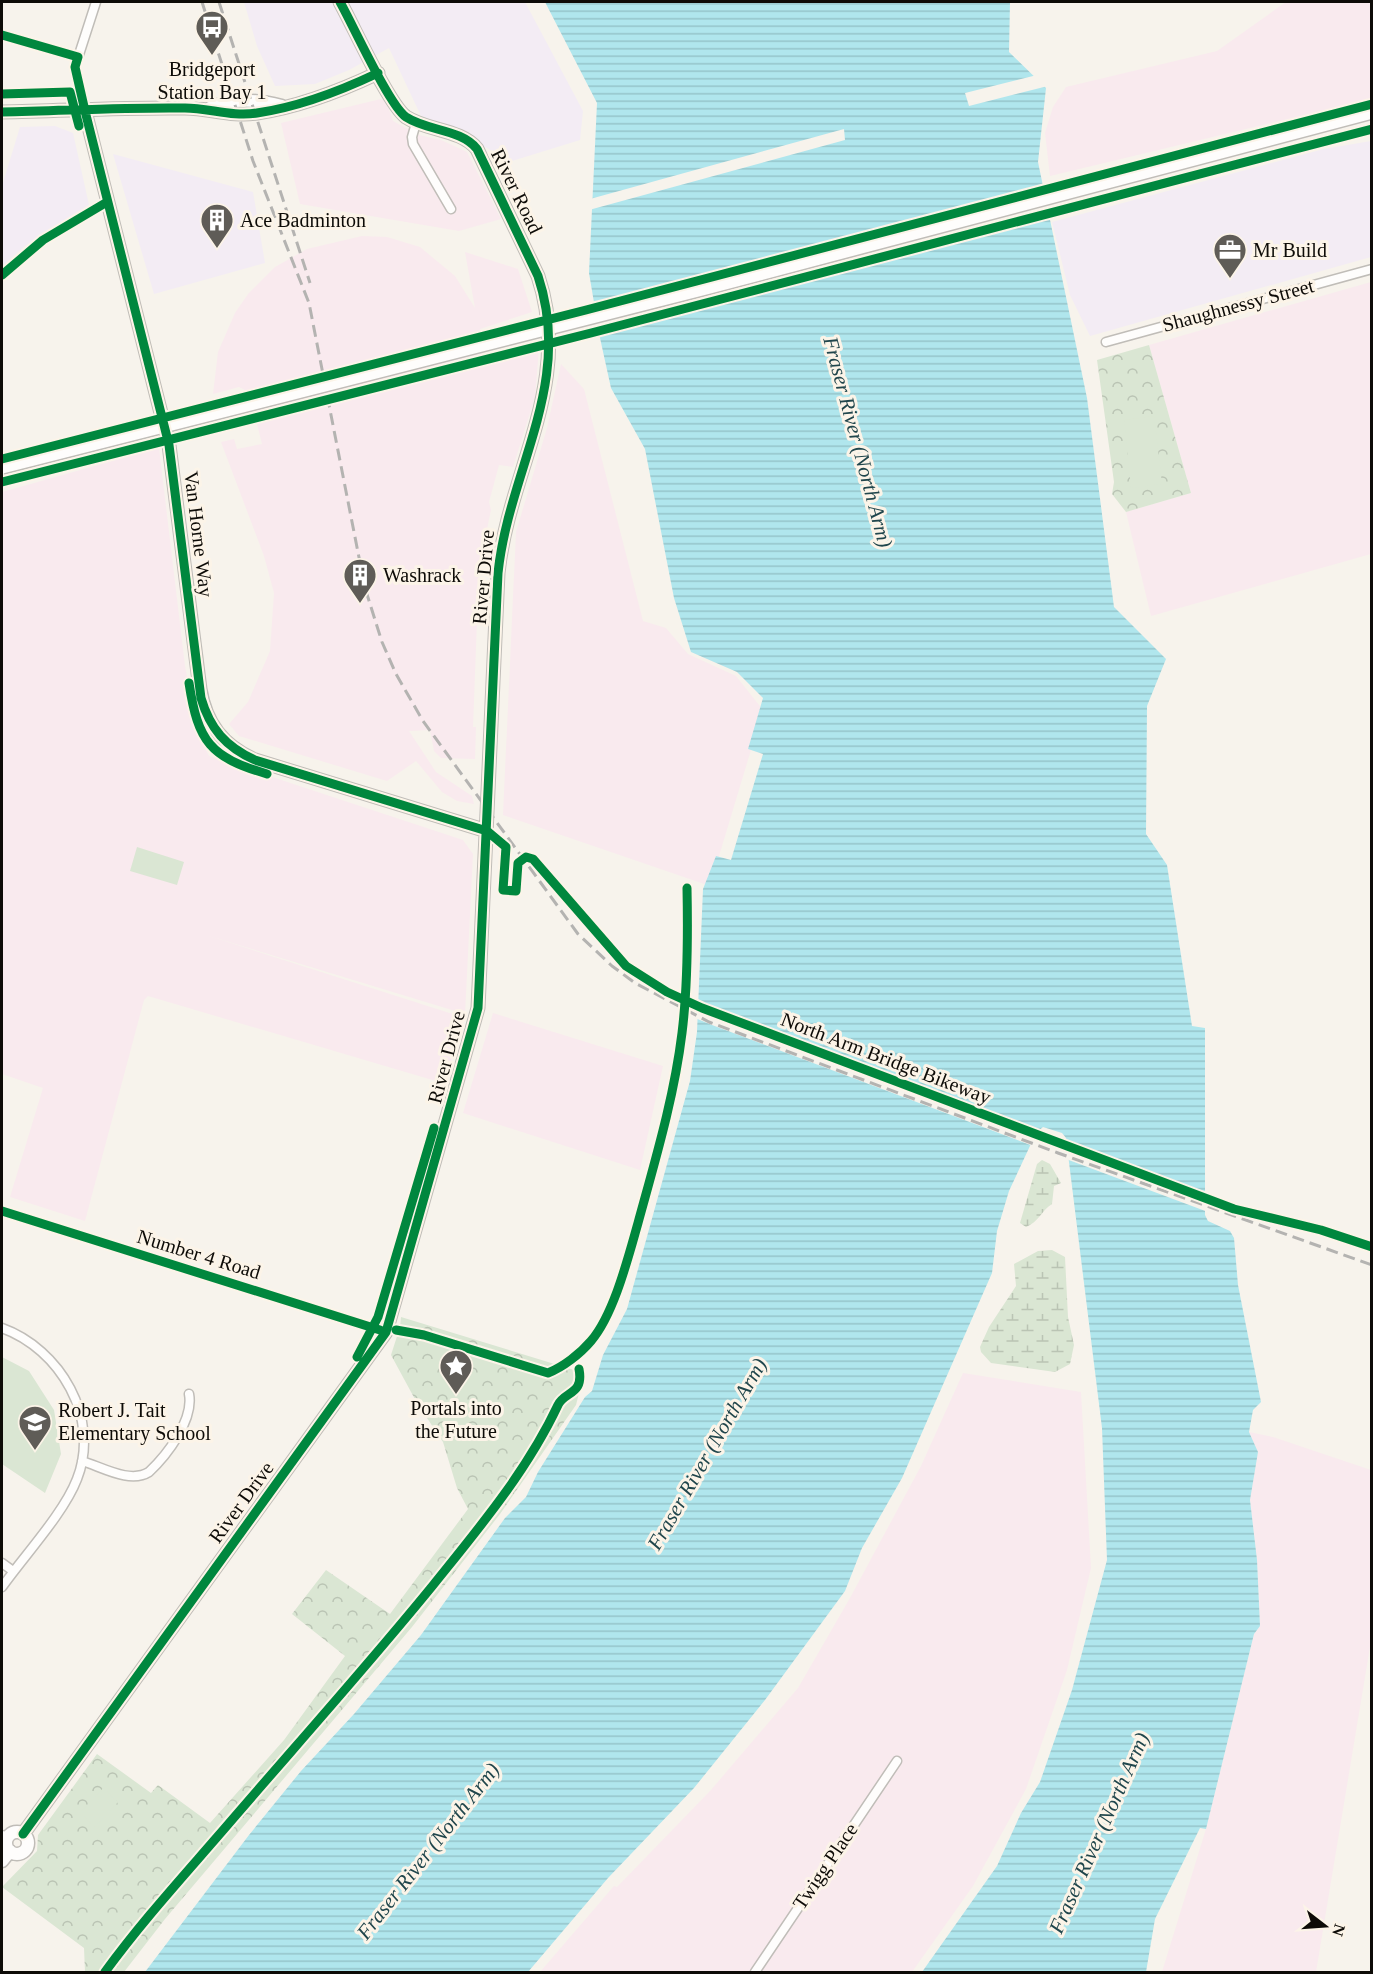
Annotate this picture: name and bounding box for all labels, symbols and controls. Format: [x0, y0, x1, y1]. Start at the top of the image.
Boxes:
bus stop icon: Bridgeport Station Bay 1 [194, 9, 230, 56]
place label: Bridgeport Station Bay 1 [158, 58, 266, 104]
street label: River Road [487, 145, 547, 237]
building icon: Ace Badminton [199, 202, 235, 249]
place label: Ace Badminton [240, 209, 366, 231]
office icon: Mr Build [1212, 232, 1248, 279]
place label: Mr Build [1253, 239, 1327, 261]
street label: Shaughnessy Street [1160, 274, 1317, 337]
water label: Fraser River (North Arm) [818, 333, 898, 550]
street label: Van Horne Way [179, 470, 218, 598]
street label: River Drive [468, 529, 498, 625]
building icon: Washrack [342, 557, 378, 604]
place label: Washrack [383, 564, 461, 586]
street label: River Drive [423, 1008, 469, 1106]
street label: North Arm Bridge Bikeway [778, 1008, 994, 1109]
street label: Number 4 Road [135, 1225, 263, 1283]
place icon: Portals into the Future [438, 1348, 474, 1395]
water label: Fraser River (North Arm) [642, 1354, 772, 1555]
place label: Portals into the Future [410, 1397, 502, 1442]
place label: Robert J. Tait Elementary School [58, 1399, 211, 1445]
school or university icon: Robert J. Tait Elementary School [17, 1404, 53, 1451]
street label: River Drive [204, 1457, 278, 1547]
water label: Fraser River (North Arm) [1043, 1729, 1154, 1938]
water label: Fraser River (North Arm) [351, 1758, 504, 1945]
street label: Twigg Place [788, 1819, 863, 1914]
north arrow [1295, 1896, 1355, 1956]
text: N [1329, 1922, 1349, 1939]

